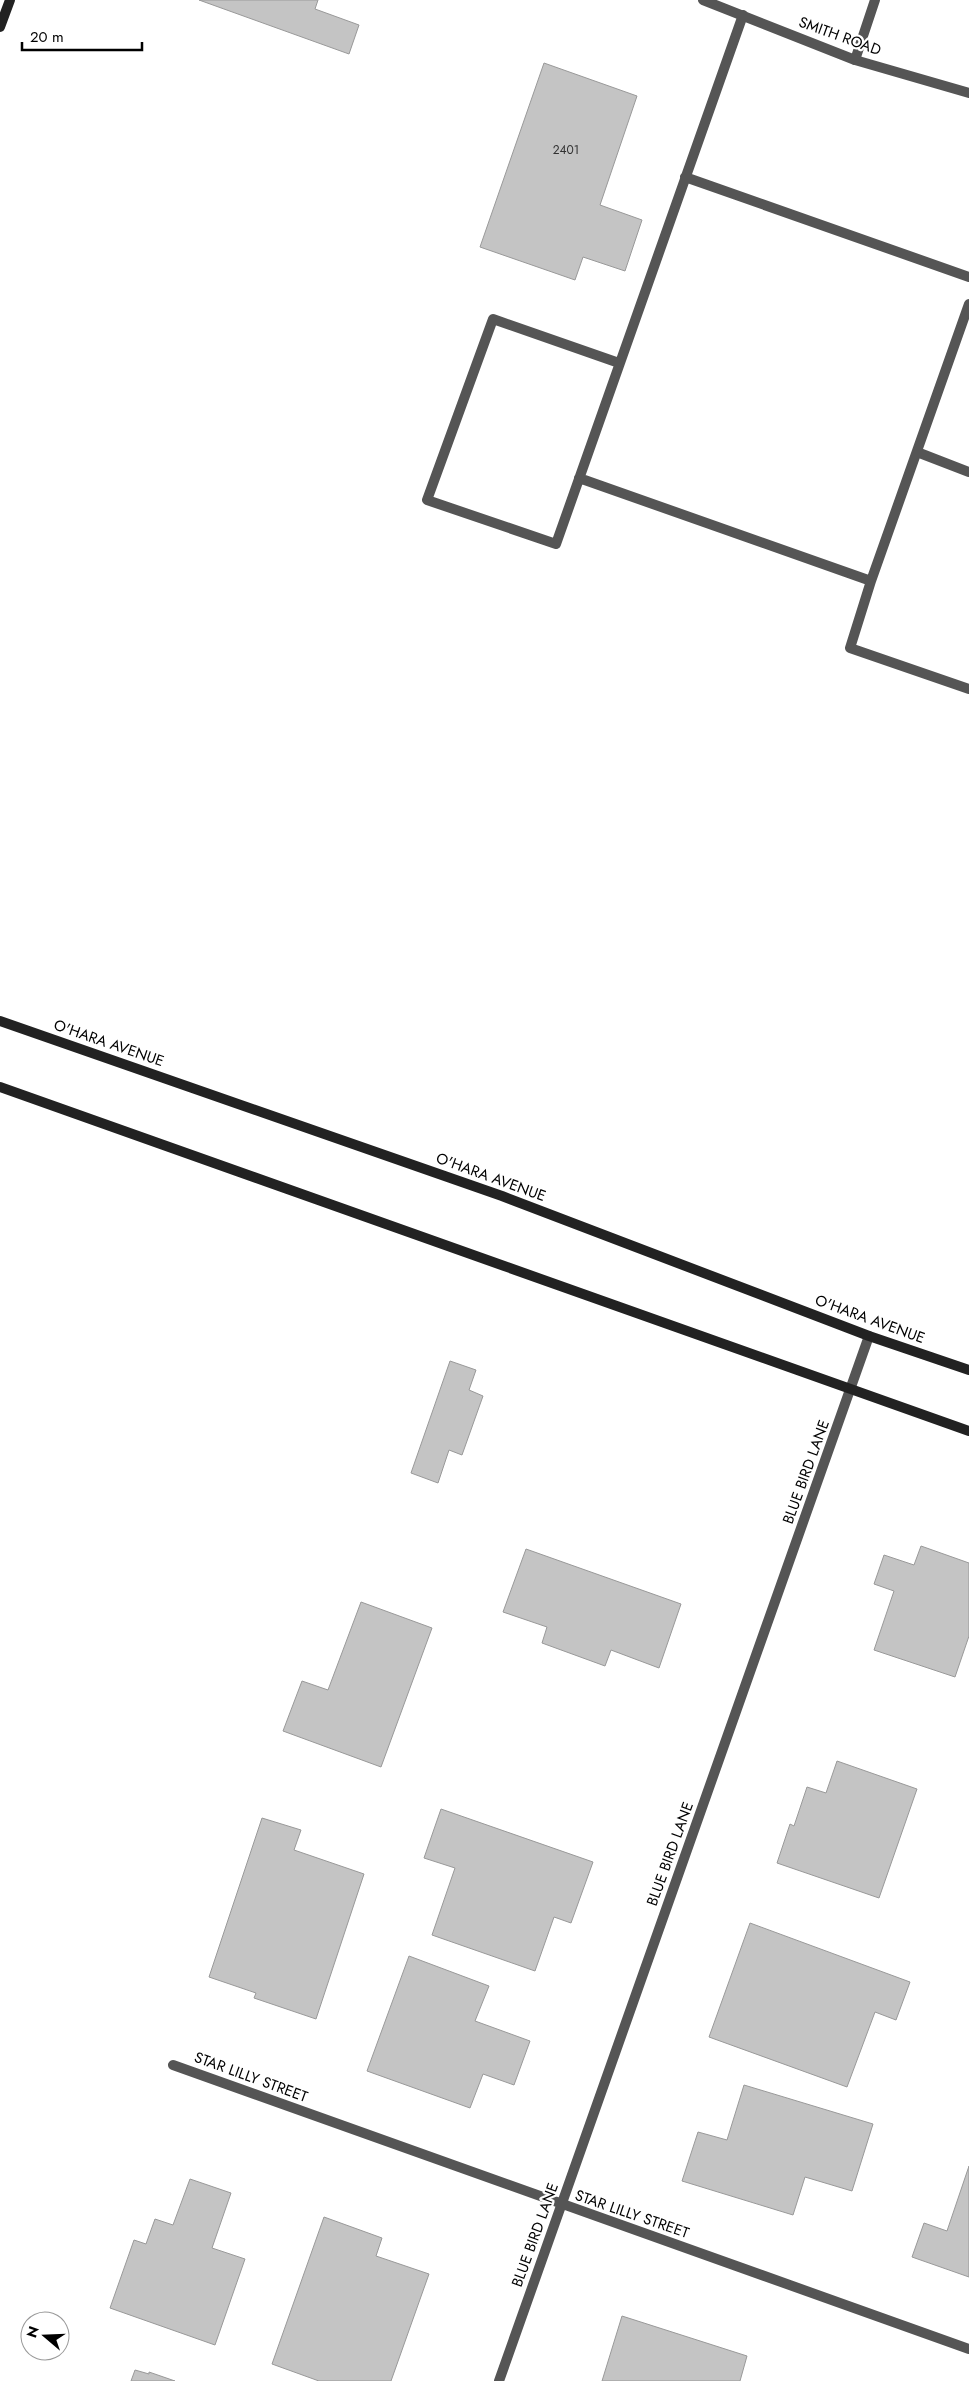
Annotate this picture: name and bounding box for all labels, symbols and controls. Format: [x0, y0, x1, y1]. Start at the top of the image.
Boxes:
street label: SMITH ROAD [796, 11, 884, 61]
scale bar [22, 20, 142, 52]
text: 20 m [30, 26, 64, 48]
house number: 2401 [553, 141, 579, 159]
street label: O'HARA AVENUE [51, 1014, 167, 1072]
street label: O'HARA AVENUE [433, 1147, 549, 1207]
street label: O'HARA AVENUE [812, 1289, 928, 1349]
street label: BLUE BIRD LANE [777, 1417, 835, 1527]
street label: BLUE BIRD LANE [641, 1799, 699, 1909]
street label: STAR LILLY STREET [191, 2046, 311, 2108]
street label: BLUE BIRD LANE [506, 2180, 564, 2290]
street label: STAR LILLY STREET [572, 2184, 692, 2244]
north arrow [20, 2311, 70, 2361]
text: N [21, 2323, 44, 2340]

